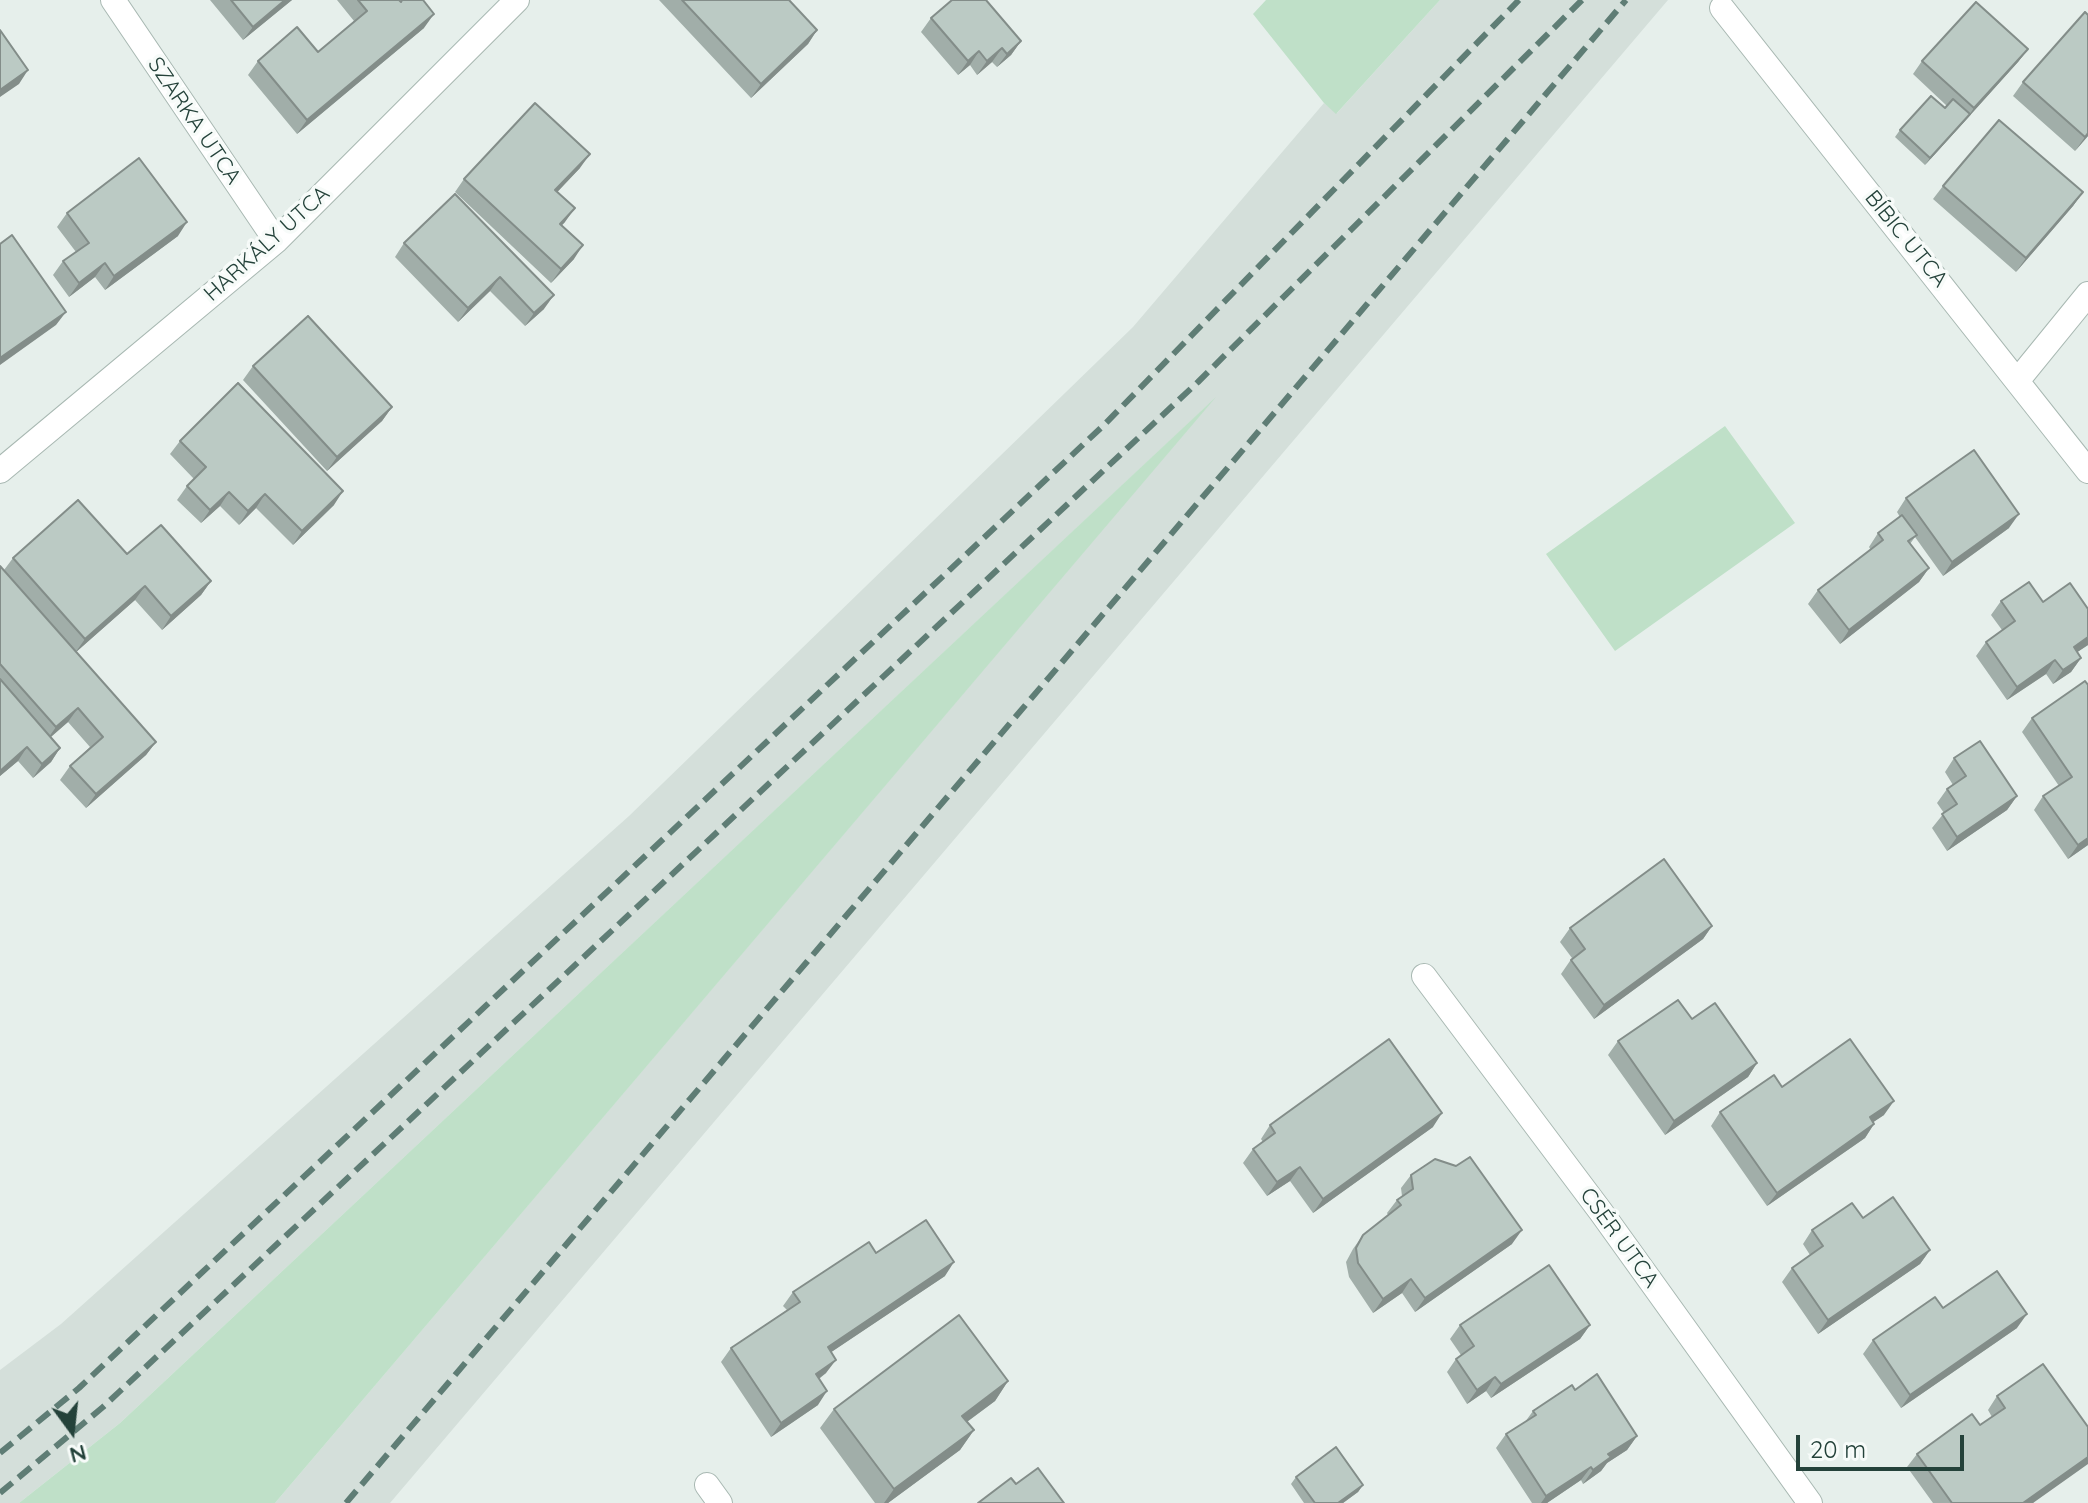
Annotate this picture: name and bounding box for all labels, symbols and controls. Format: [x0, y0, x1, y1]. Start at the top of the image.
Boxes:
street label: SZARKA UTCA [142, 52, 246, 190]
street label: HARKÁLY UTCA [199, 181, 335, 307]
street label: BÍBIC UTCA [1859, 185, 1953, 293]
street label: CSÉR UTCA [1574, 1183, 1664, 1293]
north arrow [32, 1391, 112, 1471]
scale bar [1800, 1419, 1968, 1469]
text: 20 m [1810, 1434, 1866, 1464]
text: N [67, 1439, 90, 1470]

